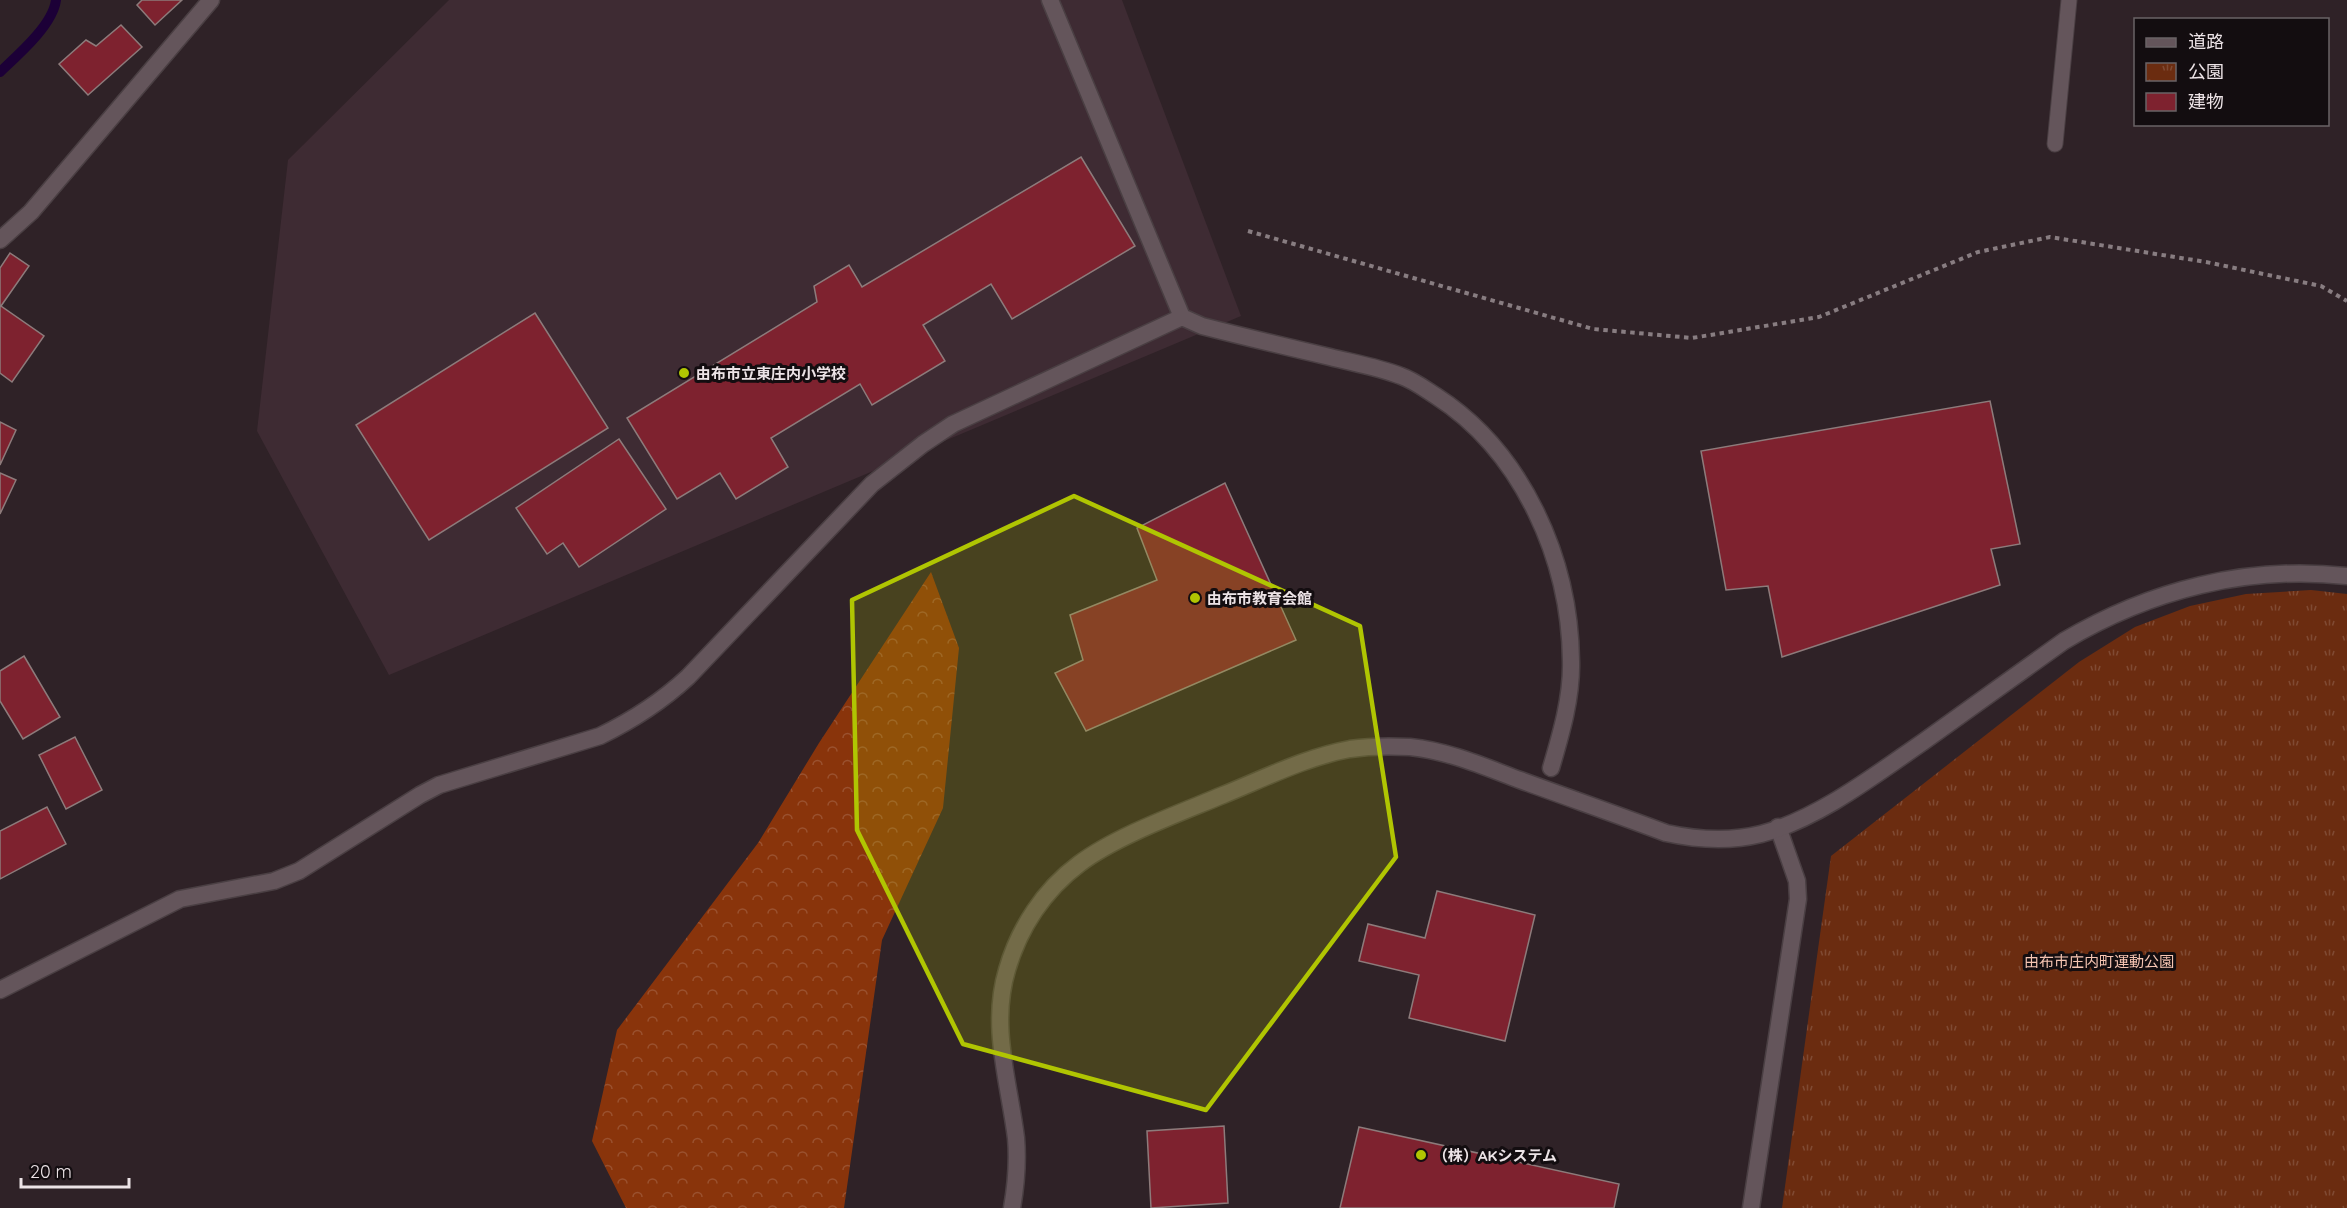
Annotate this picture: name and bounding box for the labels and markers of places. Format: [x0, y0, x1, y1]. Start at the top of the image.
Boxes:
place label: 由布市立東庄内小学校 [696, 364, 846, 383]
marker: 由布市立東庄内小学校 [677, 366, 691, 380]
place label: 由布市教育会館 [1207, 589, 1312, 608]
marker: 由布市教育会館 [1188, 591, 1202, 605]
place label: （株）AKシステム [1433, 1146, 1557, 1165]
marker: （株）AKシステム [1414, 1148, 1428, 1162]

